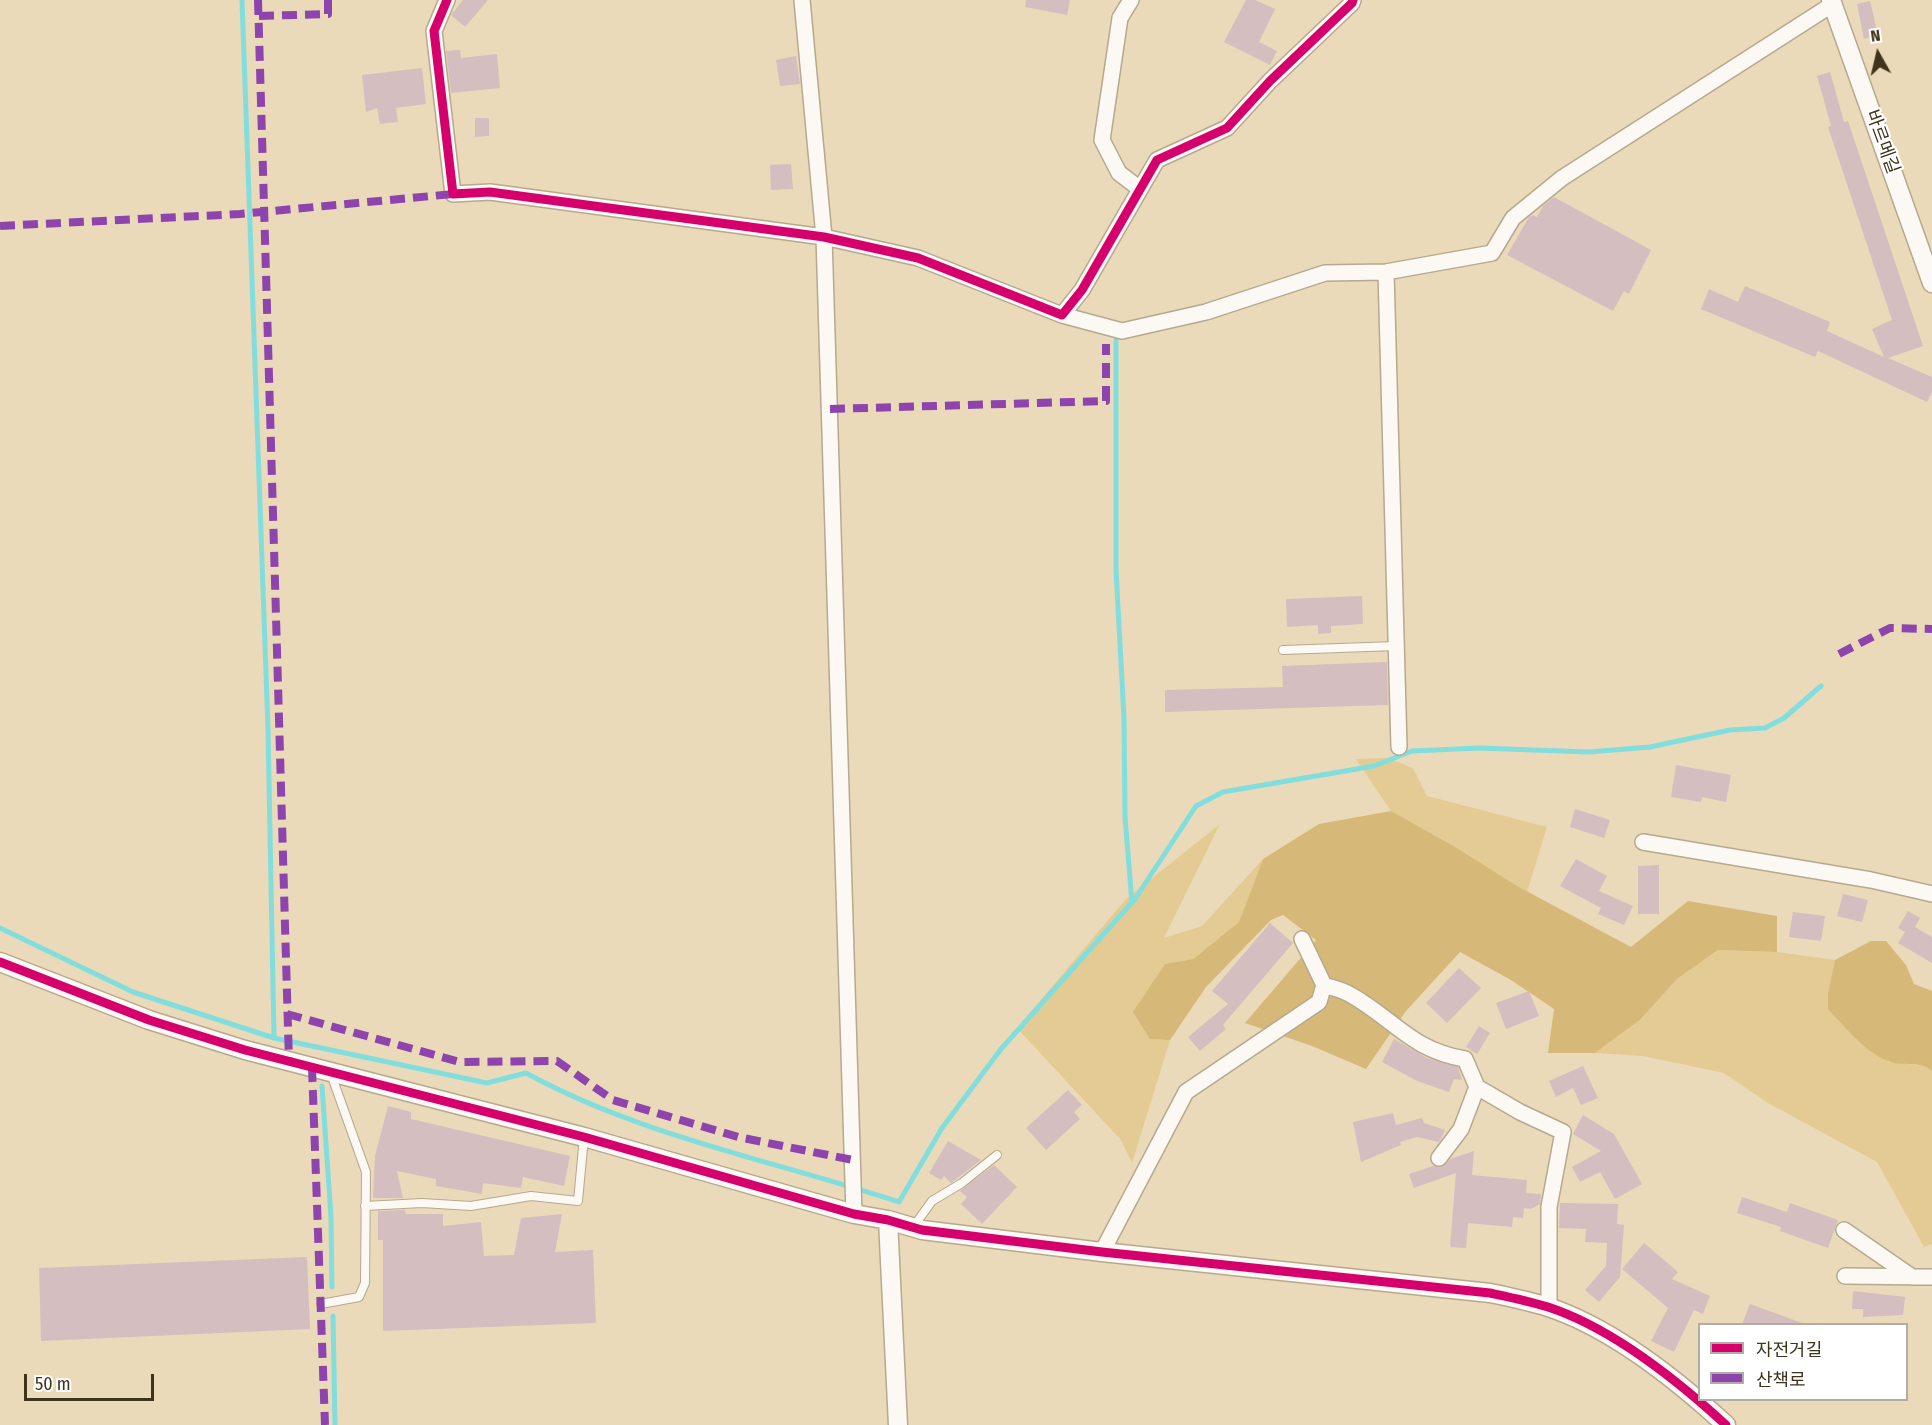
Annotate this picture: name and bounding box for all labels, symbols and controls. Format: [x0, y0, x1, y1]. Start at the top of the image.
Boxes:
north arrow [1848, 24, 1908, 84]
text: N [1869, 26, 1881, 46]
street label: 바르메길 [1861, 107, 1903, 177]
legend [1698, 1323, 1908, 1401]
text: 자전거길 [1756, 1339, 1822, 1361]
scale bar [27, 1362, 158, 1400]
text: 산책로 [1756, 1369, 1806, 1391]
text: 50 m [35, 1373, 71, 1395]

